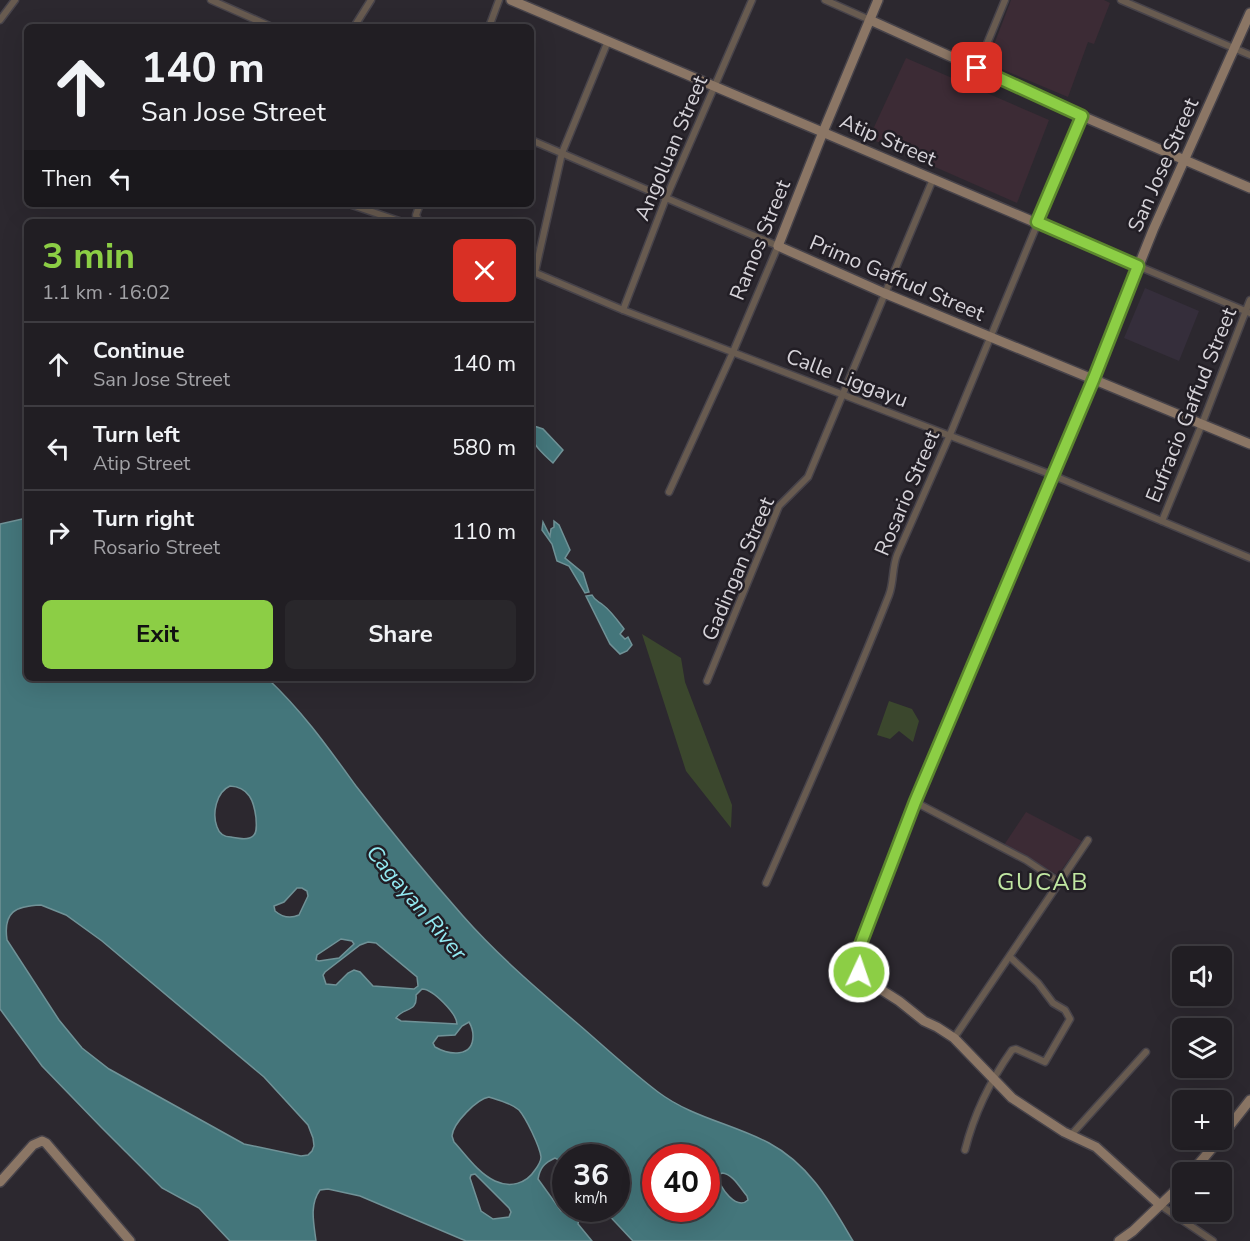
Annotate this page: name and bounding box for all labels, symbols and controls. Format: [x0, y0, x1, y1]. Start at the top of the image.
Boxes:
text: 140 m [141, 40, 265, 97]
pin [951, 42, 1002, 93]
icon: ahead [42, 48, 120, 126]
icon: arrive [960, 51, 993, 84]
street label: Angoluan Street [628, 71, 714, 225]
street label: San Jose Street [1121, 93, 1205, 236]
text: San Jose Street [141, 94, 326, 131]
street label: Atip Street [835, 107, 941, 173]
icon: left [104, 162, 137, 195]
text: Then [42, 164, 92, 194]
street label: Ramos Street [723, 175, 797, 304]
street label: Primo Gaffud Street [805, 229, 989, 328]
text: 3 min [42, 232, 135, 281]
button: close [453, 239, 516, 302]
text: 1.1 km · 16:02 [42, 279, 170, 306]
street label: Eufracio Gaffud Street [1139, 303, 1243, 507]
text: Continue [93, 336, 184, 366]
street label: Calle Liggayu [782, 342, 912, 414]
icon: ahead [42, 348, 75, 381]
text: 140 m [452, 349, 516, 379]
text: San Jose Street [93, 366, 230, 393]
text: Turn left [93, 420, 180, 450]
street label: Rosario Street [868, 426, 946, 560]
icon: left [42, 432, 75, 465]
text: 580 m [452, 433, 516, 463]
text: Atip Street [93, 450, 190, 477]
street label: Gadingan Street [695, 492, 781, 645]
text: Turn right [93, 504, 194, 534]
icon: right [42, 516, 75, 549]
text: 110 m [452, 517, 516, 547]
text: Rosario Street [93, 534, 220, 561]
button: Exit [42, 600, 273, 669]
button: Share [285, 600, 516, 669]
water label: Cagayan River [359, 839, 474, 968]
district label: GUCAB [997, 866, 1089, 898]
position arrow [827, 940, 891, 1004]
map controls [1172, 946, 1232, 1222]
button: sound [1172, 946, 1232, 1006]
button: layers [1172, 1018, 1232, 1078]
button: + [1172, 1090, 1232, 1150]
speed limit sign: 40 [642, 1144, 720, 1222]
text: 36 [573, 1155, 609, 1196]
button: − [1172, 1162, 1232, 1222]
text: km/h [574, 1188, 608, 1208]

